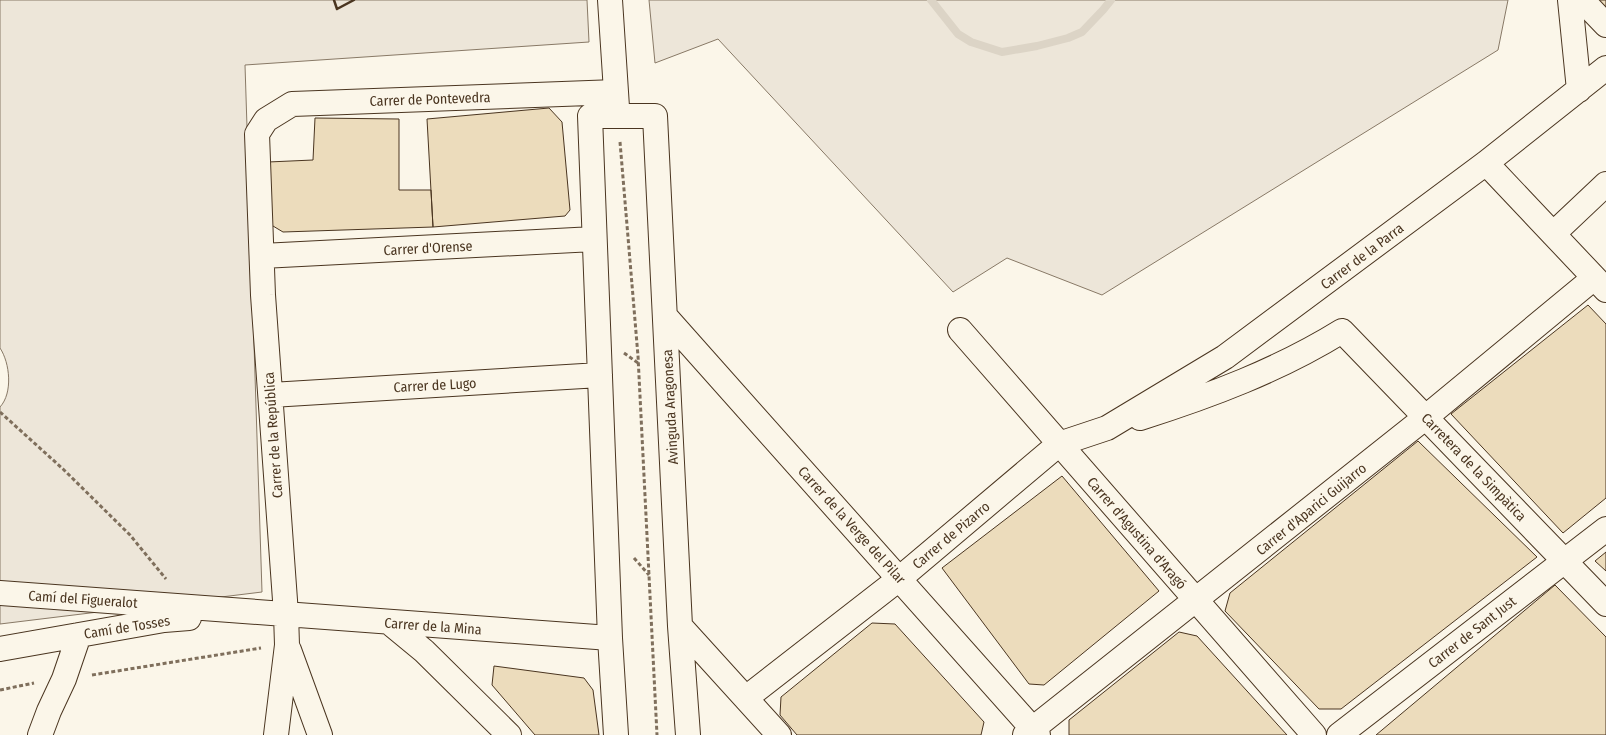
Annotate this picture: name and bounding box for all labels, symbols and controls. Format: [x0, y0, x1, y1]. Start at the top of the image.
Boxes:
street label: Carrer de Pontevedra [369, 89, 491, 110]
street label: Carrer de la Parra [1317, 220, 1407, 293]
street label: Carrer d'Orense [383, 238, 473, 259]
street label: Avinguda Aragonesa [659, 349, 682, 465]
street label: Carrer de la República [261, 371, 286, 499]
street label: Carrer de Lugo [393, 375, 477, 396]
street label: Carretera de la Simpàtica [1418, 410, 1530, 525]
street label: Carrer d'Aparici Guijarro [1253, 460, 1370, 559]
street label: Carrer de la Verge del Pilar [794, 463, 909, 588]
street label: Carrer d'Agustina d'Aragó [1083, 474, 1190, 593]
street label: Carrer de Pizarro [909, 498, 993, 573]
street label: Camí del Figueralot [28, 587, 139, 612]
street label: Carrer de Sant Just [1425, 593, 1520, 672]
street label: Camí de Tosses [83, 612, 171, 643]
street label: Carrer de la Mina [384, 615, 482, 638]

